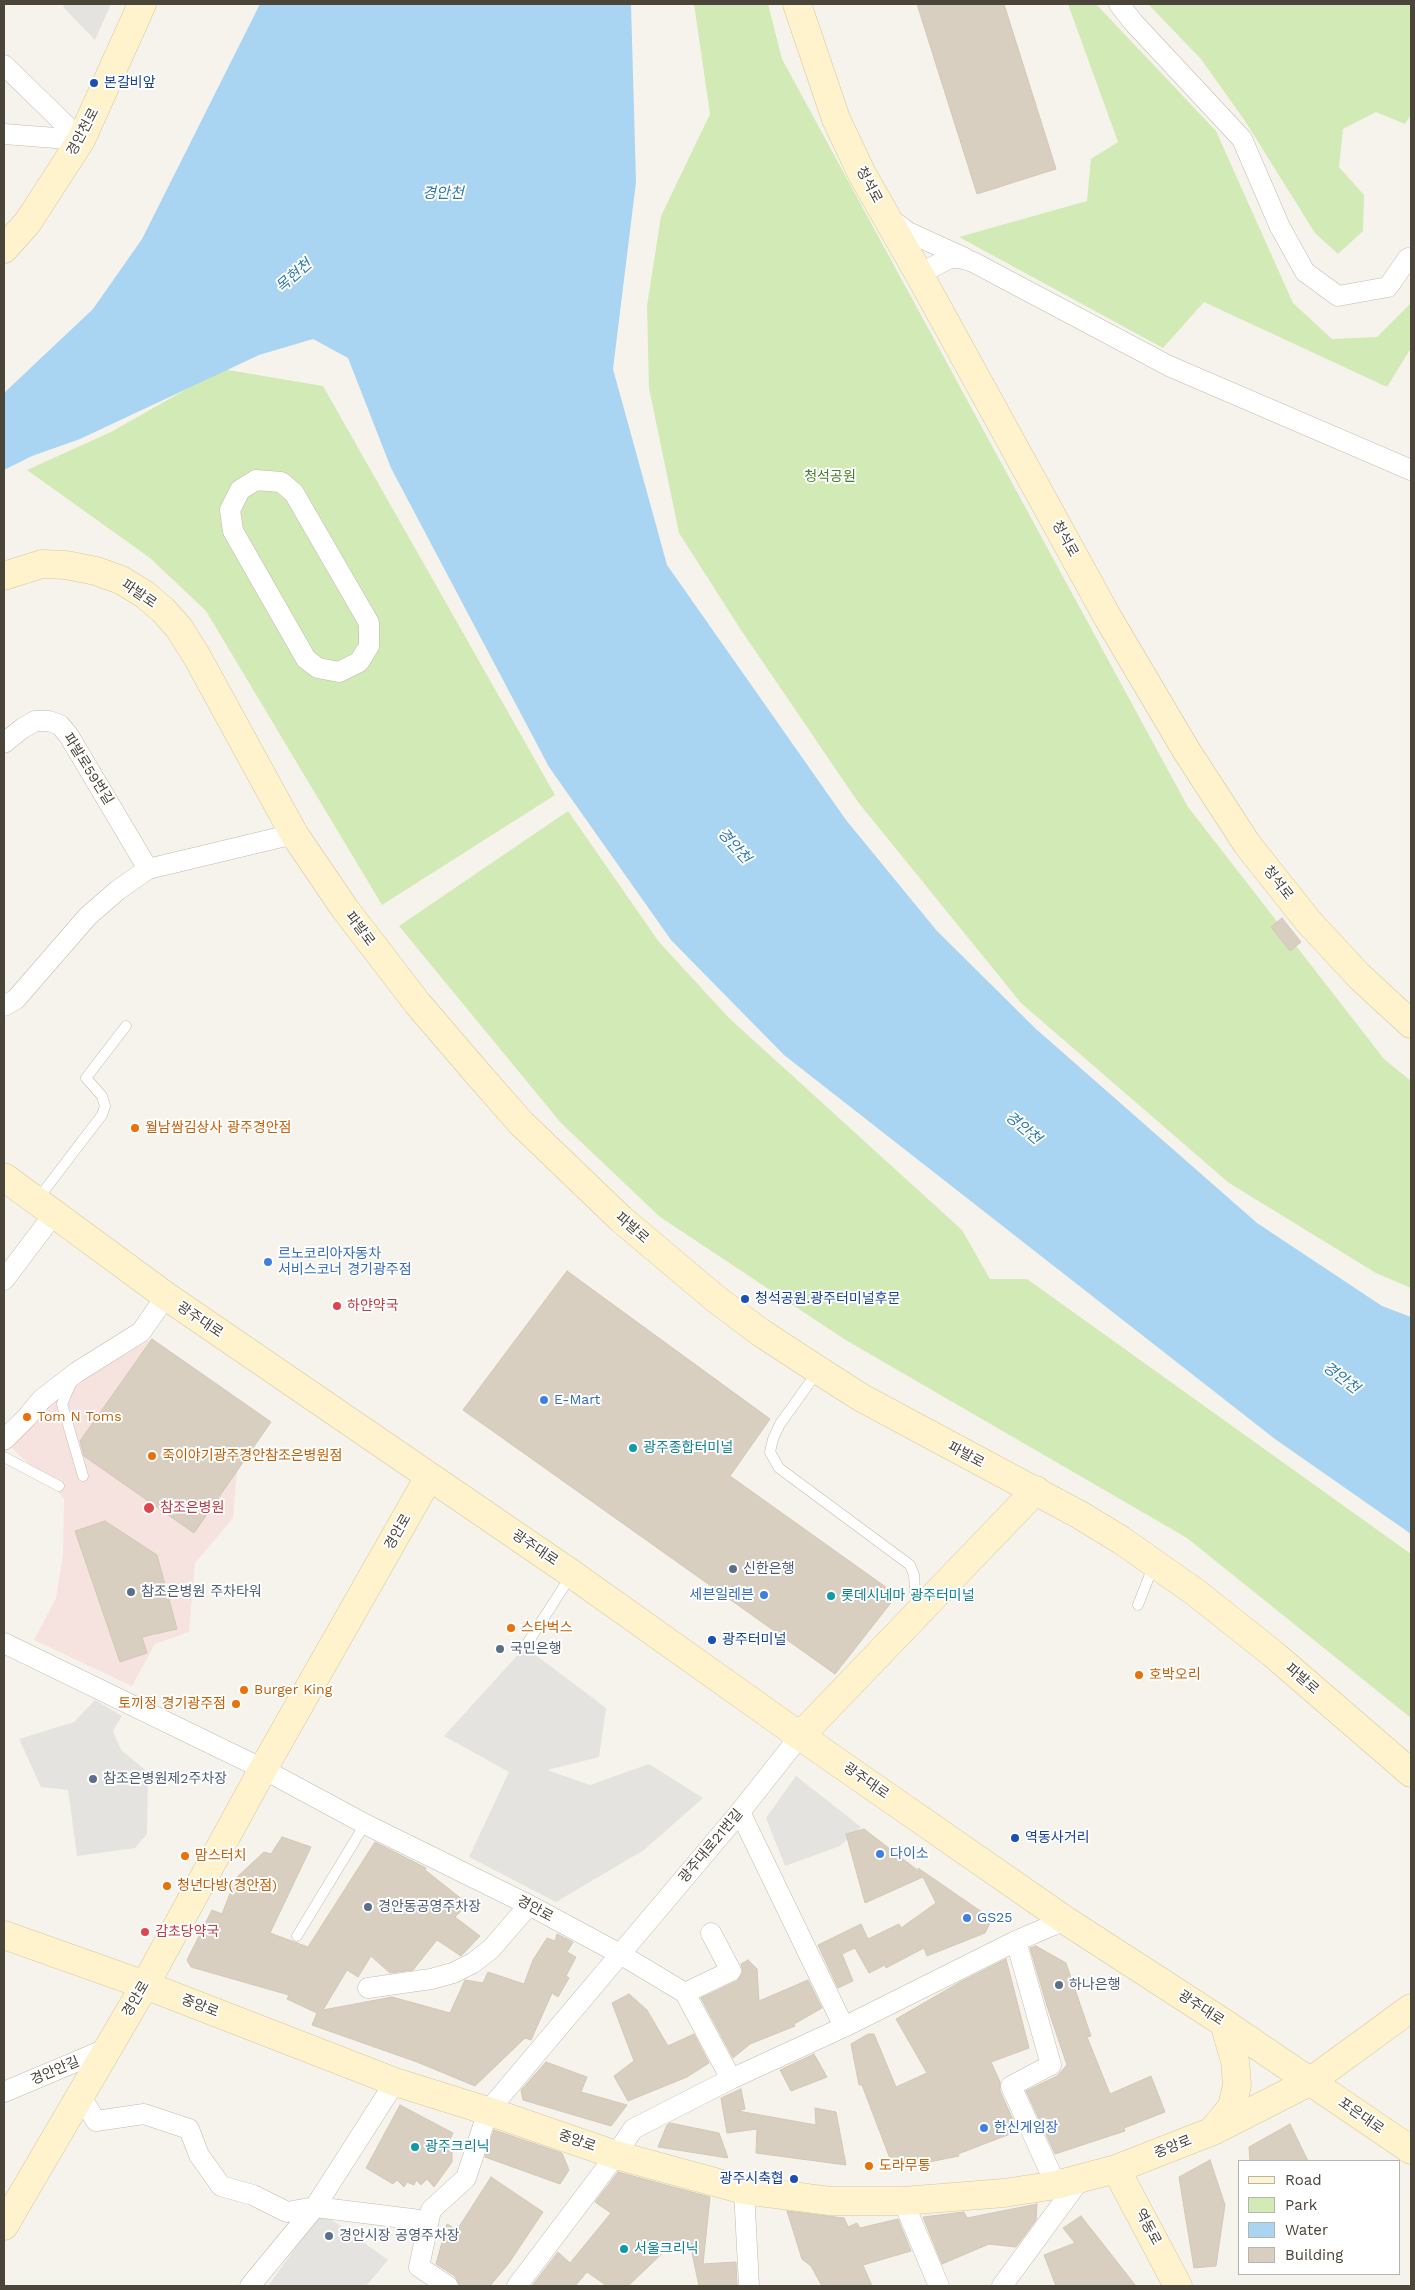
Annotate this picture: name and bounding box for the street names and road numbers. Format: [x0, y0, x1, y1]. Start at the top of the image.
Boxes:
street label: 경안천로 [63, 105, 103, 159]
street label: 청석로 [853, 164, 885, 206]
street label: 청석로 [1048, 518, 1082, 560]
street label: 파발로 [118, 576, 160, 612]
street label: 파발로59번길 [59, 730, 117, 808]
street label: 청석로 [1259, 863, 1297, 903]
street label: 파발로 [342, 909, 378, 949]
street label: 파발로 [612, 1209, 652, 1247]
street label: 광주대로 [174, 1299, 226, 1341]
street label: 파발로 [945, 1439, 987, 1471]
street label: 경안로 [381, 1511, 415, 1553]
street label: 광주대로 [509, 1527, 561, 1569]
street label: 파발로 [1282, 1660, 1322, 1698]
street label: 광주대로 [840, 1759, 892, 1803]
street label: 광주대로21번길 [675, 1806, 747, 1886]
street label: 경안로 [514, 1893, 556, 1925]
street label: 경안로 [119, 1978, 153, 2020]
street label: 광주대로 [1175, 1987, 1227, 2029]
street label: 중앙로 [179, 1991, 221, 2021]
street label: 경안안길 [28, 2053, 82, 2089]
street label: 포은대로 [1335, 2094, 1387, 2138]
street label: 중앙로 [556, 2127, 598, 2155]
street label: 중앙로 [1152, 2132, 1194, 2162]
street label: 역동로 [1132, 2206, 1164, 2248]

